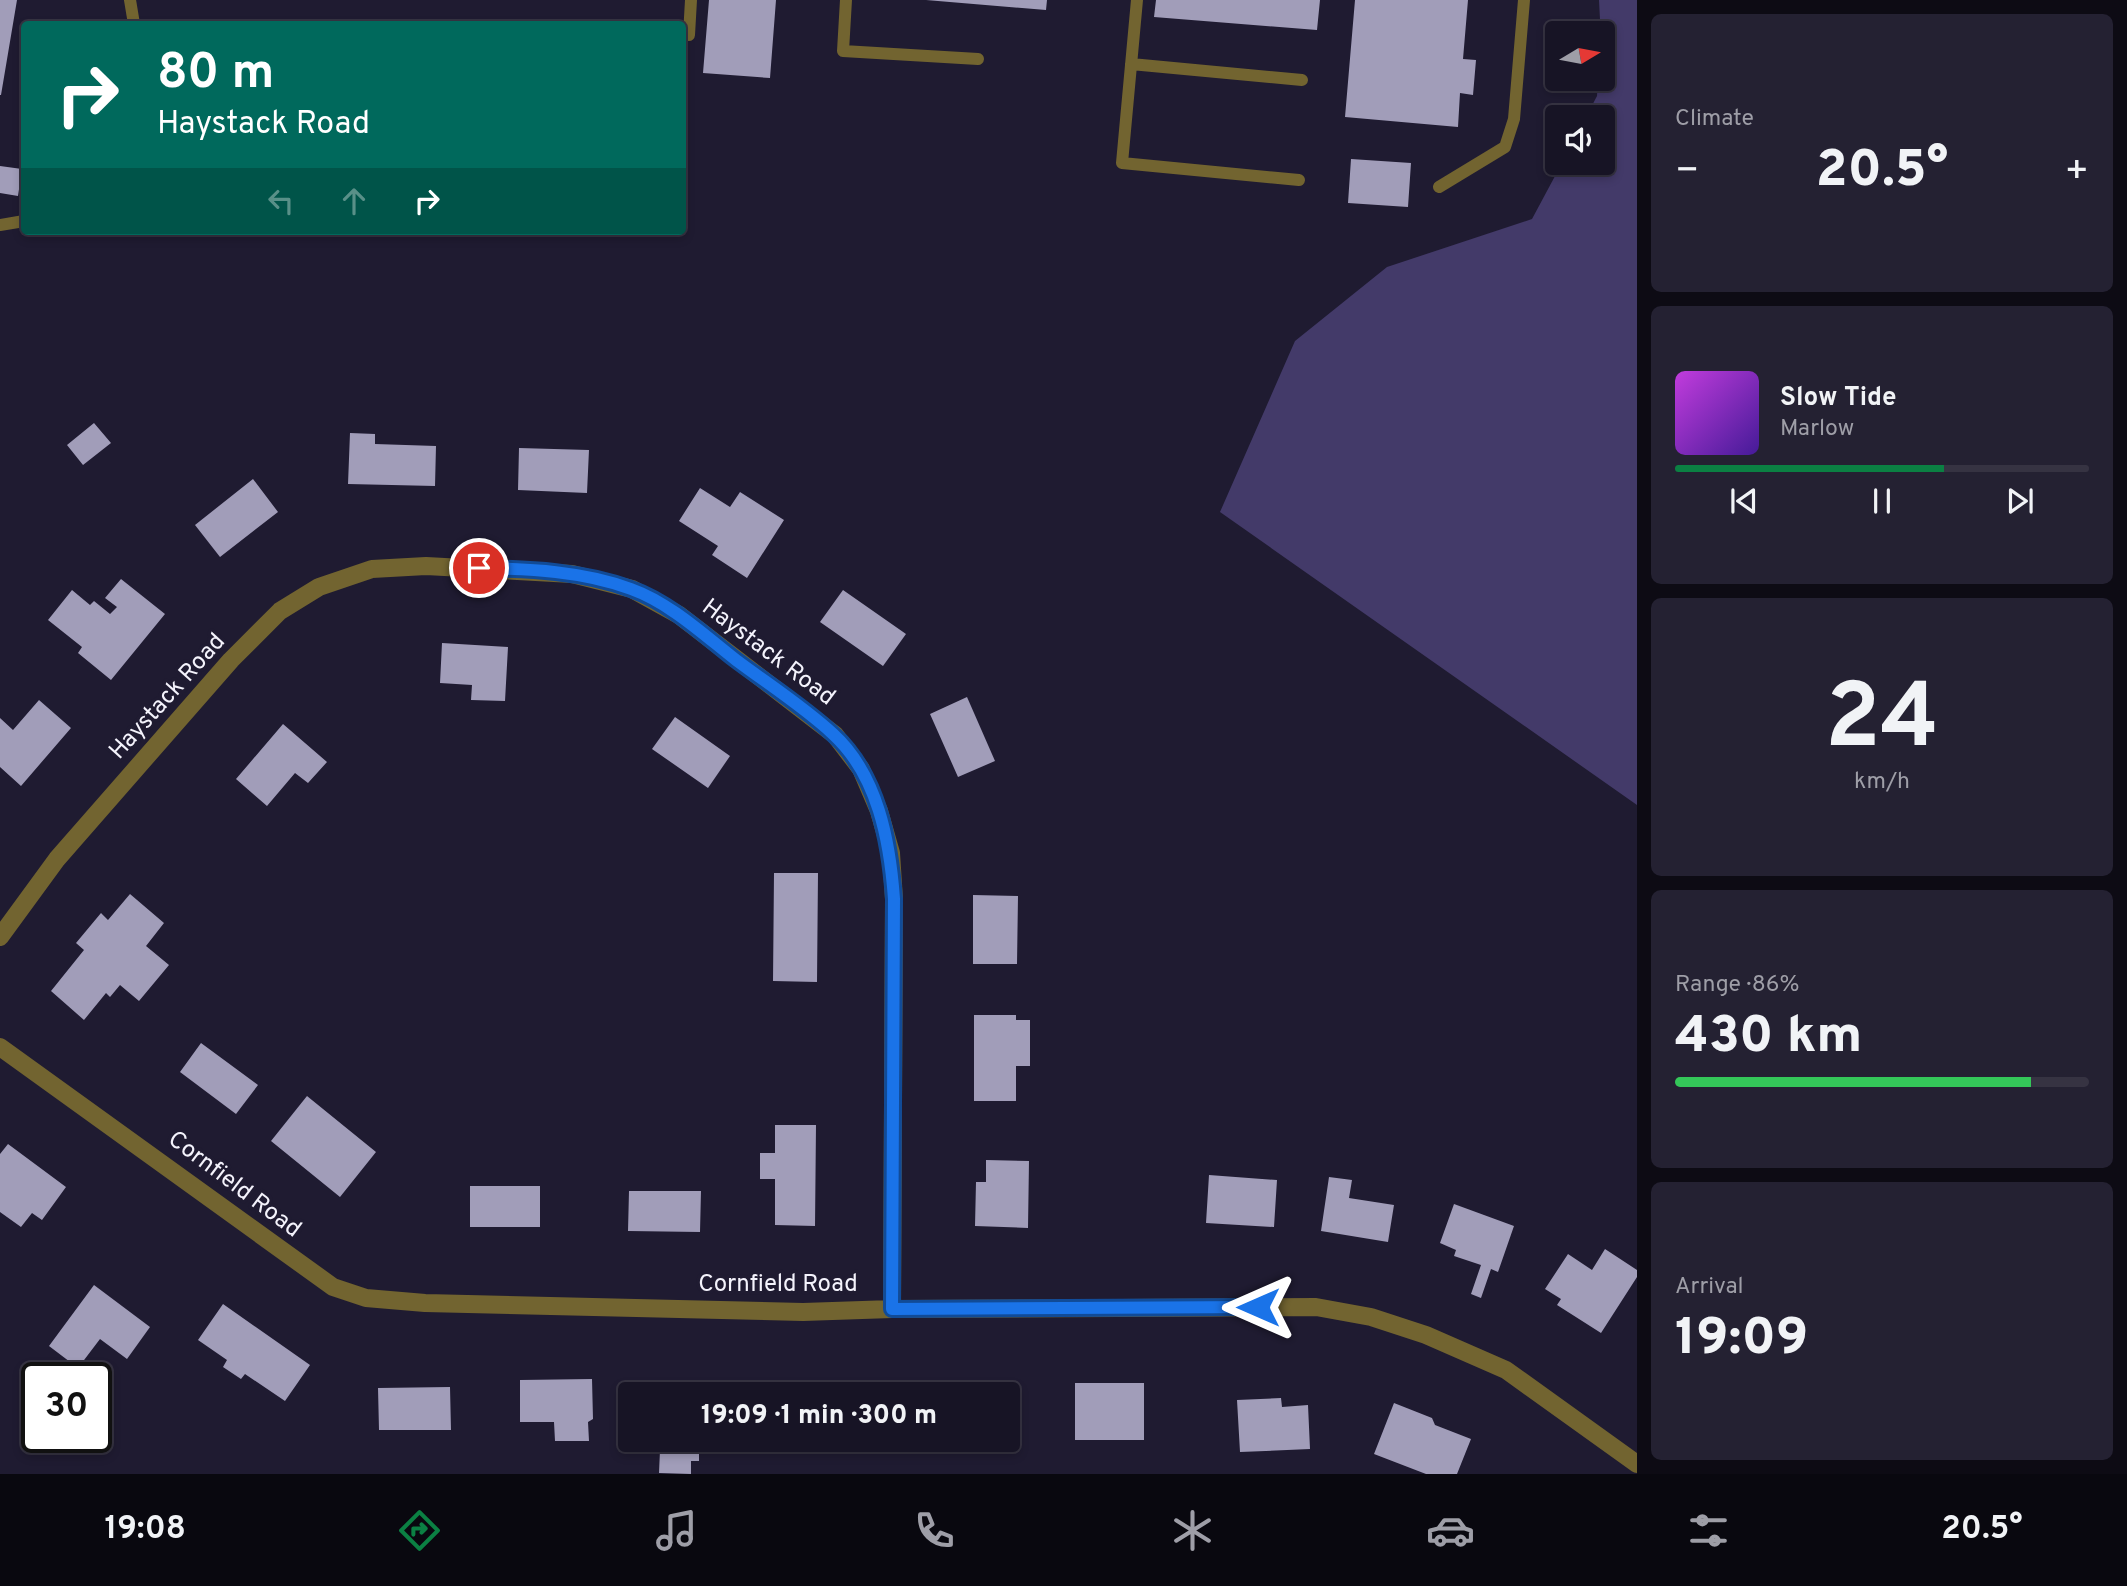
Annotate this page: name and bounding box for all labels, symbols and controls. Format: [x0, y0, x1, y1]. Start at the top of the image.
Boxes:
north arrow [1545, 21, 1615, 91]
map controls [1545, 21, 1615, 175]
text: 80 m [157, 44, 274, 106]
icon: right [42, 49, 133, 140]
text: Haystack Road [157, 105, 370, 145]
button: sound [1545, 105, 1615, 175]
text: Climate [1675, 105, 1754, 134]
text: 20.5° [1816, 139, 1948, 205]
text: − [1675, 148, 1700, 197]
text: + [2064, 148, 2089, 197]
icon: left [262, 182, 300, 220]
icon: ahead [335, 182, 373, 220]
icon: right [408, 182, 446, 220]
text: Slow Tide [1780, 382, 1897, 415]
text: Marlow [1780, 415, 1854, 444]
icon: previous [1725, 482, 1763, 520]
icon: pause [1863, 482, 1901, 520]
icon: next [2001, 482, 2039, 520]
pin [449, 538, 509, 598]
icon: arrive [460, 549, 498, 587]
street label: Haystack Road [695, 593, 841, 713]
street label: Haystack Road [103, 628, 233, 766]
text: 24 [1825, 665, 1939, 780]
text: km/h [1854, 768, 1910, 797]
text: Range · 86% [1675, 971, 1800, 1000]
text: 430 km [1675, 1005, 1862, 1071]
street label: Cornfield Road [161, 1125, 307, 1245]
street label: Cornfield Road [698, 1270, 858, 1300]
position arrow [1221, 1270, 1295, 1344]
text: Arrival [1675, 1273, 1744, 1302]
text: 19:09 [1675, 1307, 1808, 1373]
speed limit sign: 30 [21, 1362, 112, 1453]
text: 19:09 · 1 min · 300 m [701, 1400, 937, 1433]
icon: directions [395, 1506, 444, 1555]
icon: music [652, 1506, 701, 1555]
icon: phone [910, 1506, 959, 1555]
icon: climate [1168, 1506, 1217, 1555]
icon: car [1426, 1506, 1475, 1555]
icon: filters [1684, 1506, 1733, 1555]
text: 19:08 [104, 1510, 186, 1550]
text: 20.5° [1941, 1510, 2023, 1550]

